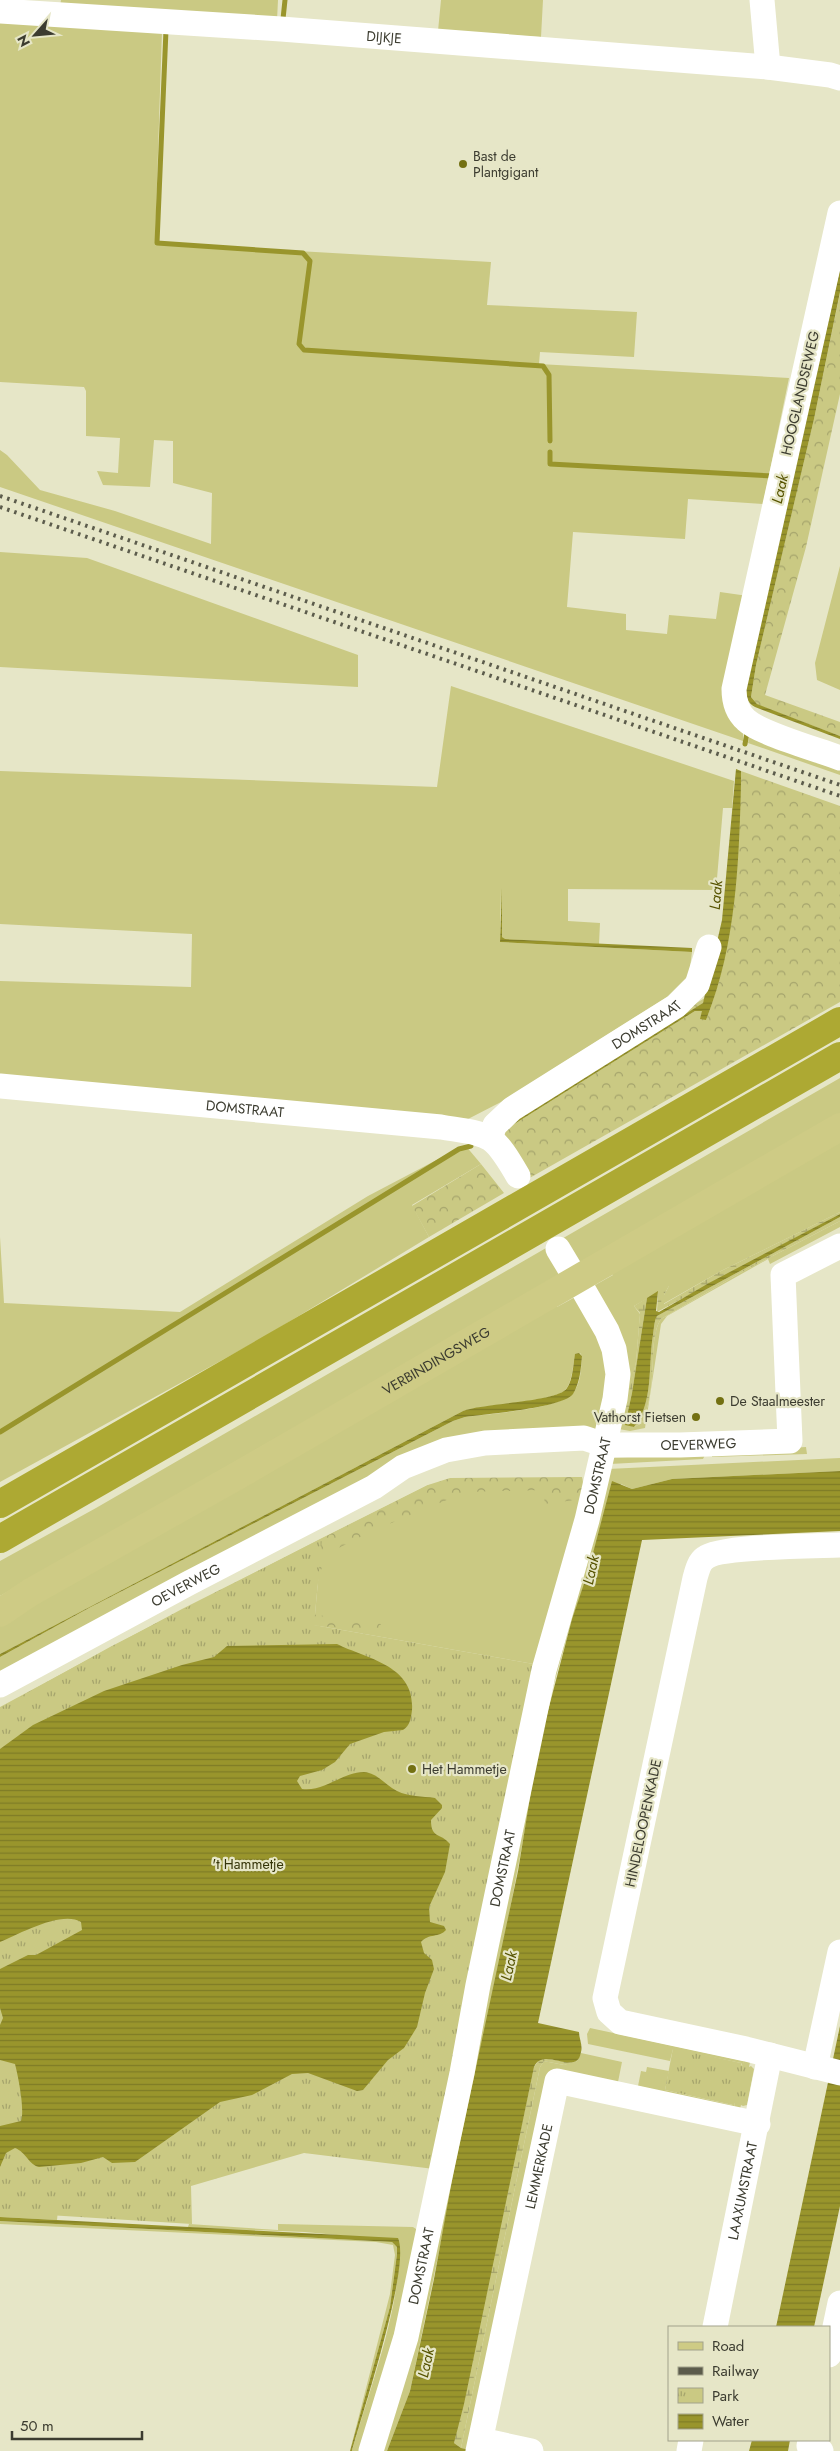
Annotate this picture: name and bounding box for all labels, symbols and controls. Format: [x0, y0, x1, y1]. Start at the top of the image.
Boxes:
north arrow [10, 10, 60, 60]
street label: DIJKJE [366, 26, 403, 48]
text: N [12, 31, 35, 50]
place label: Bast de Plantgigant [473, 146, 539, 182]
marker: Bast de Plantgigant [457, 158, 469, 170]
street label: HOOGLANDSEWEG [776, 329, 824, 457]
water label: Laak [766, 472, 794, 506]
water label: Laak [704, 879, 728, 911]
street label: DOMSTRAAT [608, 996, 686, 1054]
street label: DOMSTRAAT [205, 1095, 285, 1122]
street label: VERBINDINGSWEG [379, 1322, 494, 1400]
place label: De Staalmeester [730, 1391, 825, 1411]
marker: De Staalmeester [714, 1395, 726, 1407]
place label: Vathorst Fietsen [594, 1407, 686, 1427]
marker: Vathorst Fietsen [690, 1411, 702, 1423]
street label: OEVERWEG [660, 1433, 737, 1455]
street label: DOMSTRAAT [579, 1435, 616, 1516]
water label: Laak [577, 1553, 605, 1587]
street label: OEVERWEG [147, 1558, 224, 1612]
street label: HINDELOOPENKADE [620, 1757, 666, 1889]
place label: Het Hammetje [422, 1759, 507, 1779]
marker: Het Hammetje [406, 1763, 418, 1775]
street label: DOMSTRAAT [485, 1827, 520, 1909]
park label: 't Hammetje [212, 1854, 284, 1874]
water label: Laak [495, 1949, 523, 1983]
street label: LEMMERKADE [520, 2122, 558, 2211]
street label: LAAXUMSTRAAT [723, 2139, 762, 2242]
street label: DOMSTRAAT [403, 2225, 439, 2306]
legend [668, 2326, 830, 2441]
text: Road [712, 2335, 744, 2357]
water label: Laak [412, 2346, 440, 2380]
text: Railway [712, 2360, 759, 2382]
text: Park [712, 2385, 739, 2407]
scale bar [12, 2408, 142, 2440]
text: Water [712, 2410, 750, 2432]
text: 50 m [20, 2415, 54, 2437]

